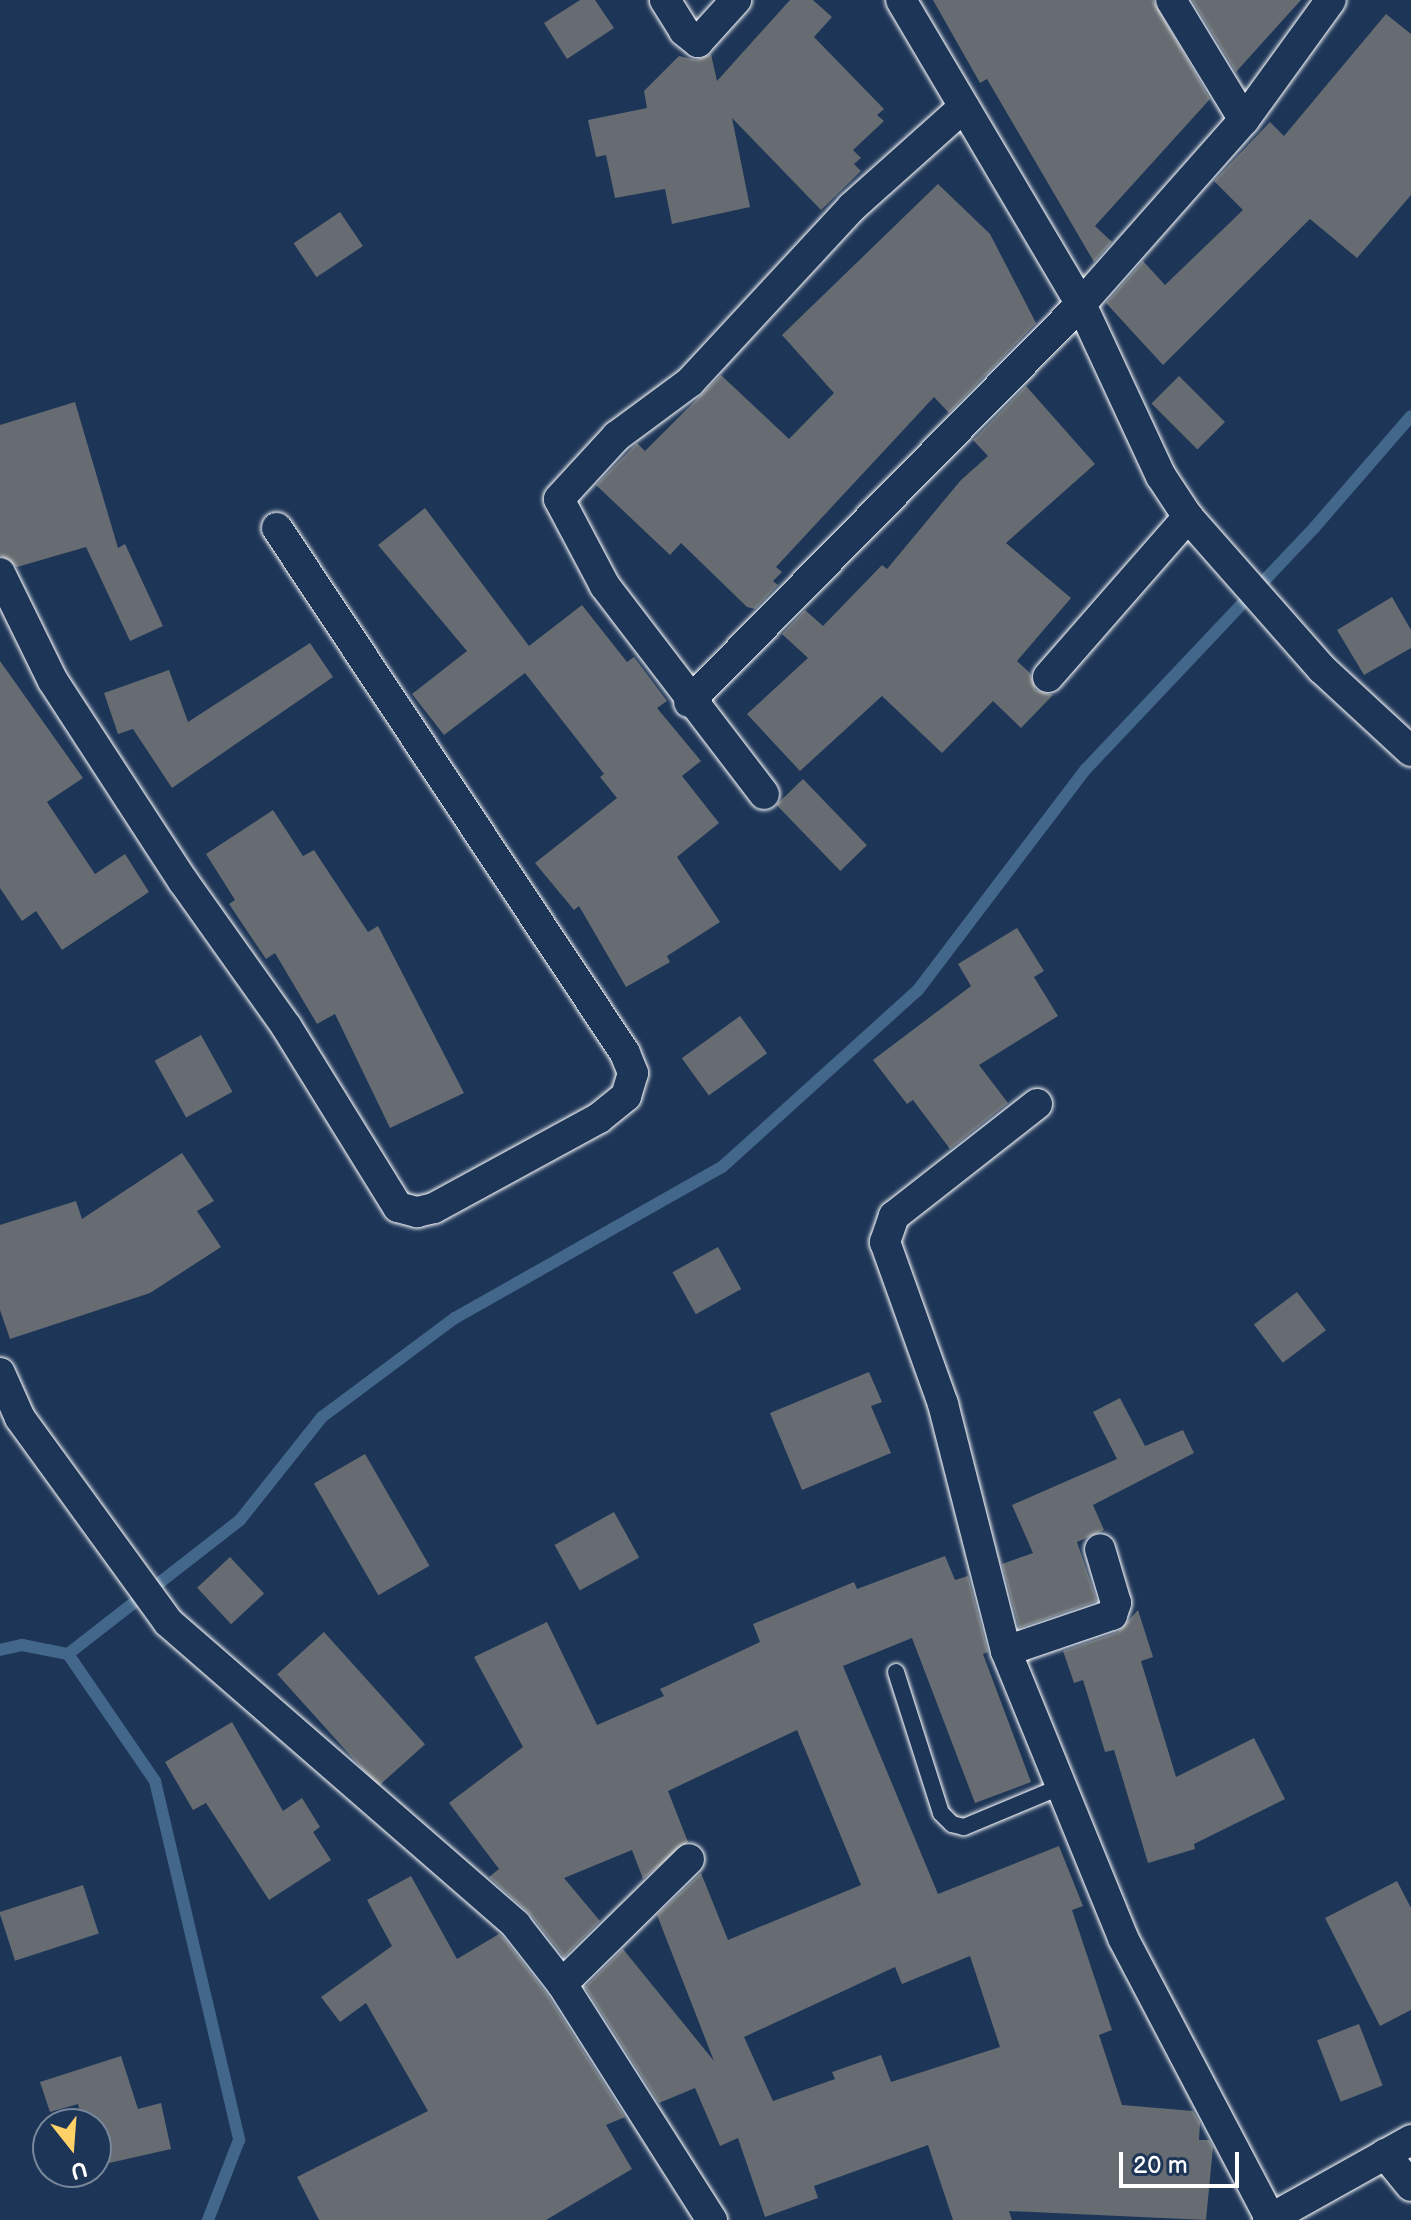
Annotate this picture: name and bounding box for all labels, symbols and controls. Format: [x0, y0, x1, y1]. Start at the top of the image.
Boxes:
north arrow [32, 2108, 112, 2188]
scale bar [1123, 2136, 1243, 2186]
text: 20 m [1133, 2151, 1188, 2180]
text: U [67, 2154, 90, 2185]

